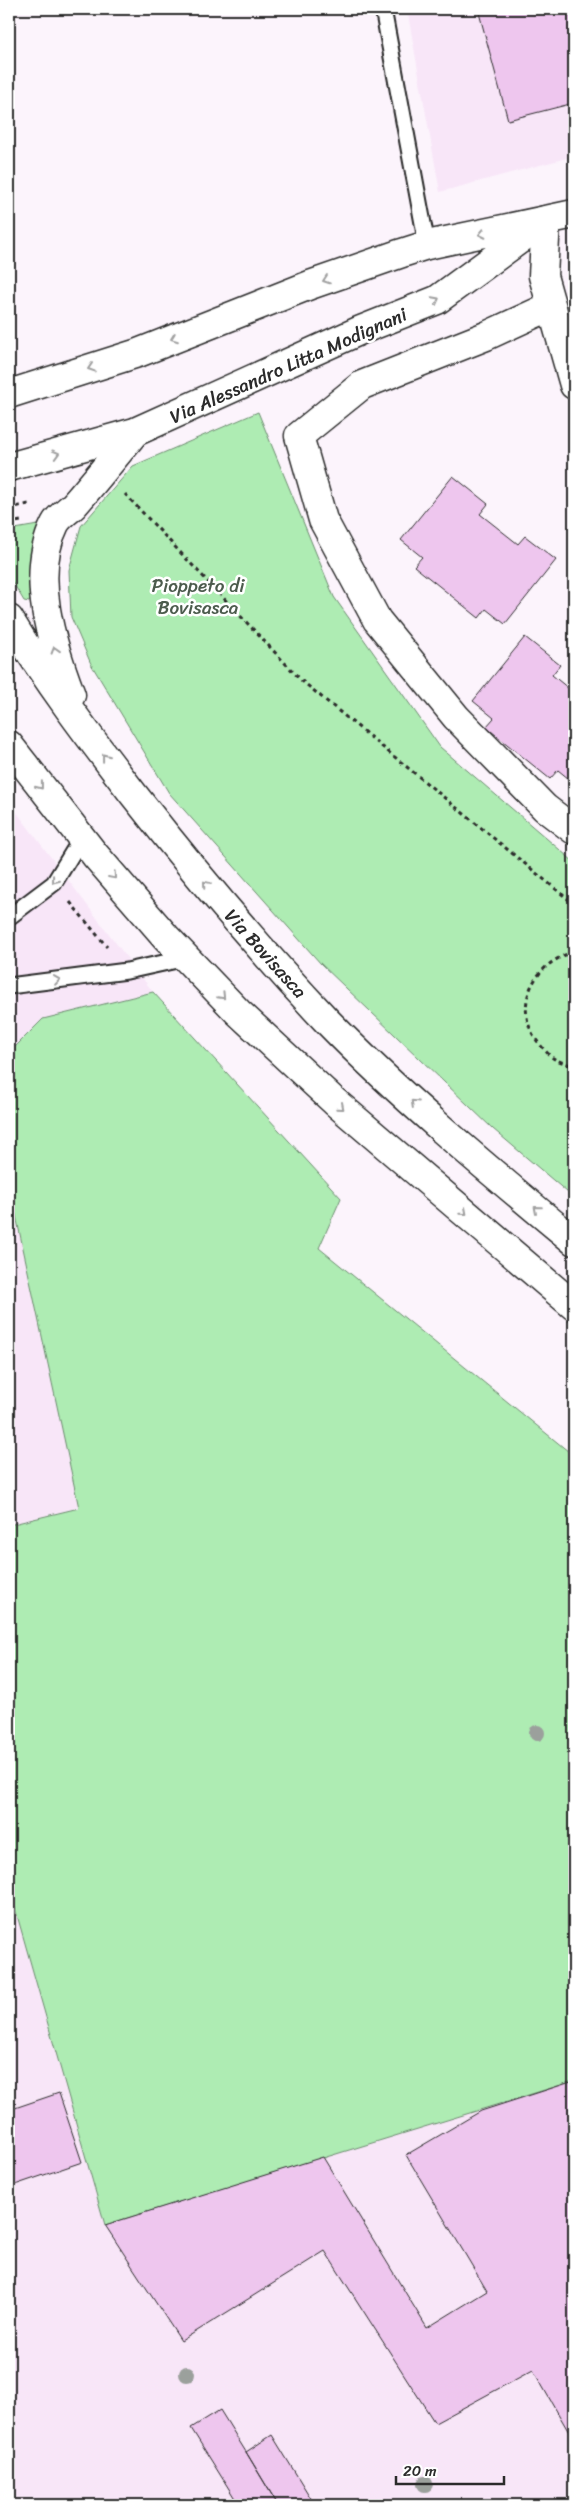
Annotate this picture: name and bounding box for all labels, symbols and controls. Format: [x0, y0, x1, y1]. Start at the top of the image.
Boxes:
one-way arrow [477, 228, 486, 239]
one-way arrow [322, 274, 331, 284]
one-way arrow [431, 296, 440, 306]
street label: Via Alessandro Litta Modignani [164, 298, 413, 433]
one-way arrow [171, 333, 179, 343]
one-way arrow [88, 362, 96, 372]
one-way arrow [51, 449, 59, 459]
park label: Pioppeto di Bovisasca [151, 569, 245, 624]
one-way arrow [50, 646, 60, 654]
one-way arrow [102, 753, 111, 763]
one-way arrow [35, 780, 43, 789]
one-way arrow [107, 870, 116, 879]
one-way arrow [52, 874, 61, 884]
one-way arrow [203, 881, 212, 890]
street label: Via Bovisasca [216, 901, 316, 1006]
one-way arrow [53, 975, 61, 986]
one-way arrow [216, 991, 225, 1000]
one-way arrow [411, 1100, 420, 1109]
one-way arrow [335, 1101, 344, 1109]
one-way arrow [459, 1207, 468, 1216]
one-way arrow [534, 1207, 543, 1215]
scale bar [396, 2454, 503, 2486]
text: 20 m [403, 2458, 437, 2484]

